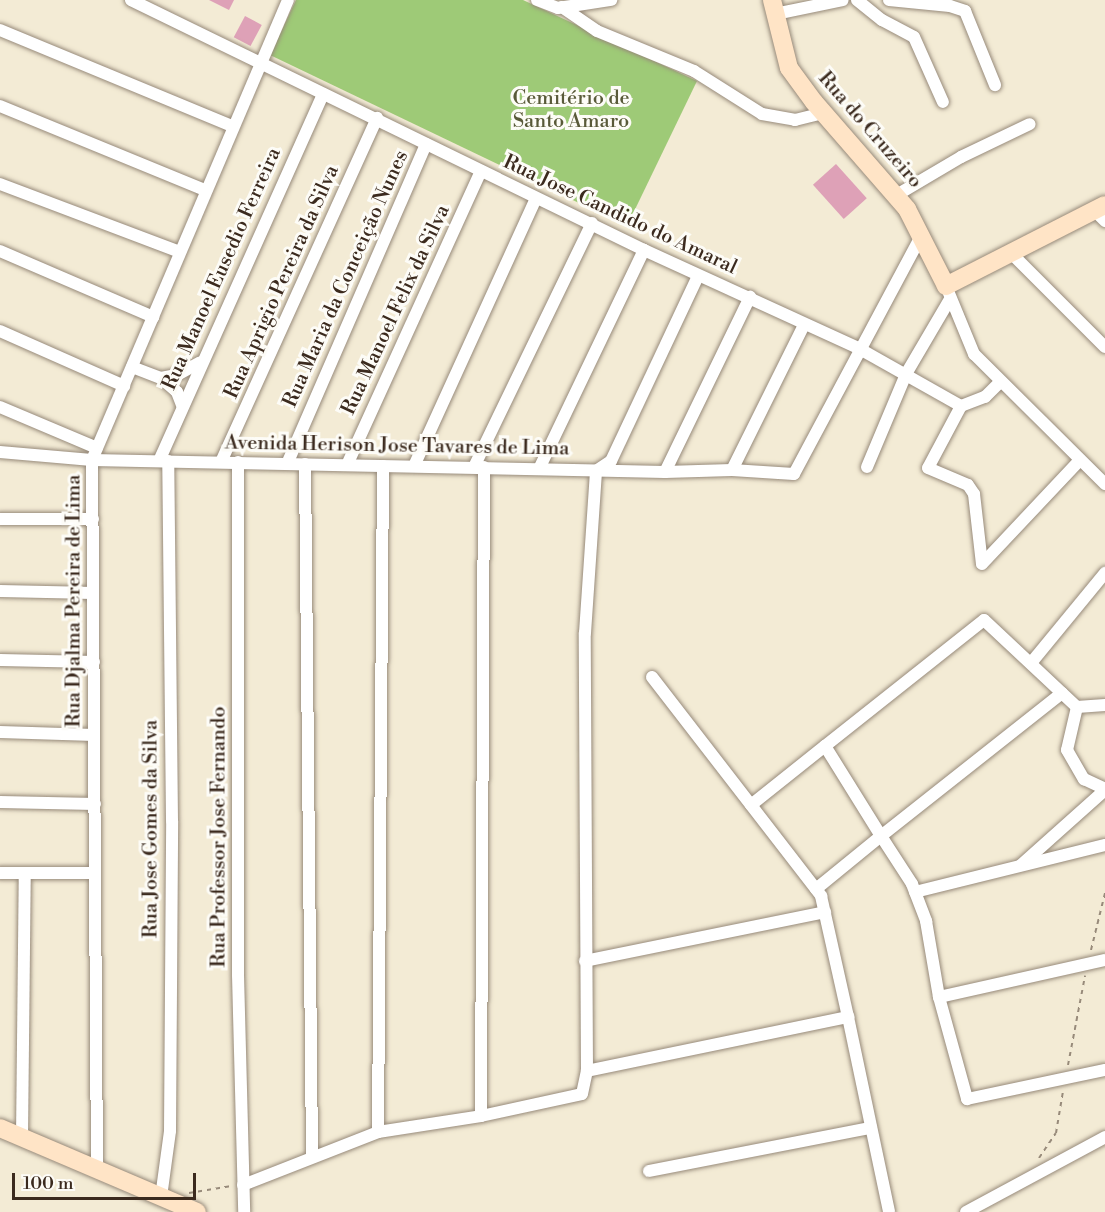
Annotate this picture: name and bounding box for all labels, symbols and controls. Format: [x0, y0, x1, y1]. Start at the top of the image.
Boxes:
street label: Rua do Cruzeiro [813, 67, 927, 193]
park label: Cemitério de Santo Amaro [512, 87, 630, 134]
street label: Rua Manoel Eusedio Ferreira [158, 144, 286, 394]
street label: Rua Maria da Conceição Nunes [278, 147, 414, 411]
street label: Rua Jose Candido do Amaral [499, 150, 741, 280]
street label: Rua Aprigio Pereira da Silva [220, 162, 344, 402]
street label: Rua Manoel Felix da Silva [337, 201, 455, 419]
street label: Avenida Herison Jose Tavares de Lima [225, 431, 569, 461]
street label: Rua Djalma Pereira de Lima [62, 475, 86, 727]
street label: Rua Professor Jose Fernando [207, 706, 231, 968]
street label: Rua Jose Gomes da Silva [139, 720, 163, 938]
scale bar [15, 1161, 200, 1199]
text: 100 m [23, 1172, 74, 1195]

